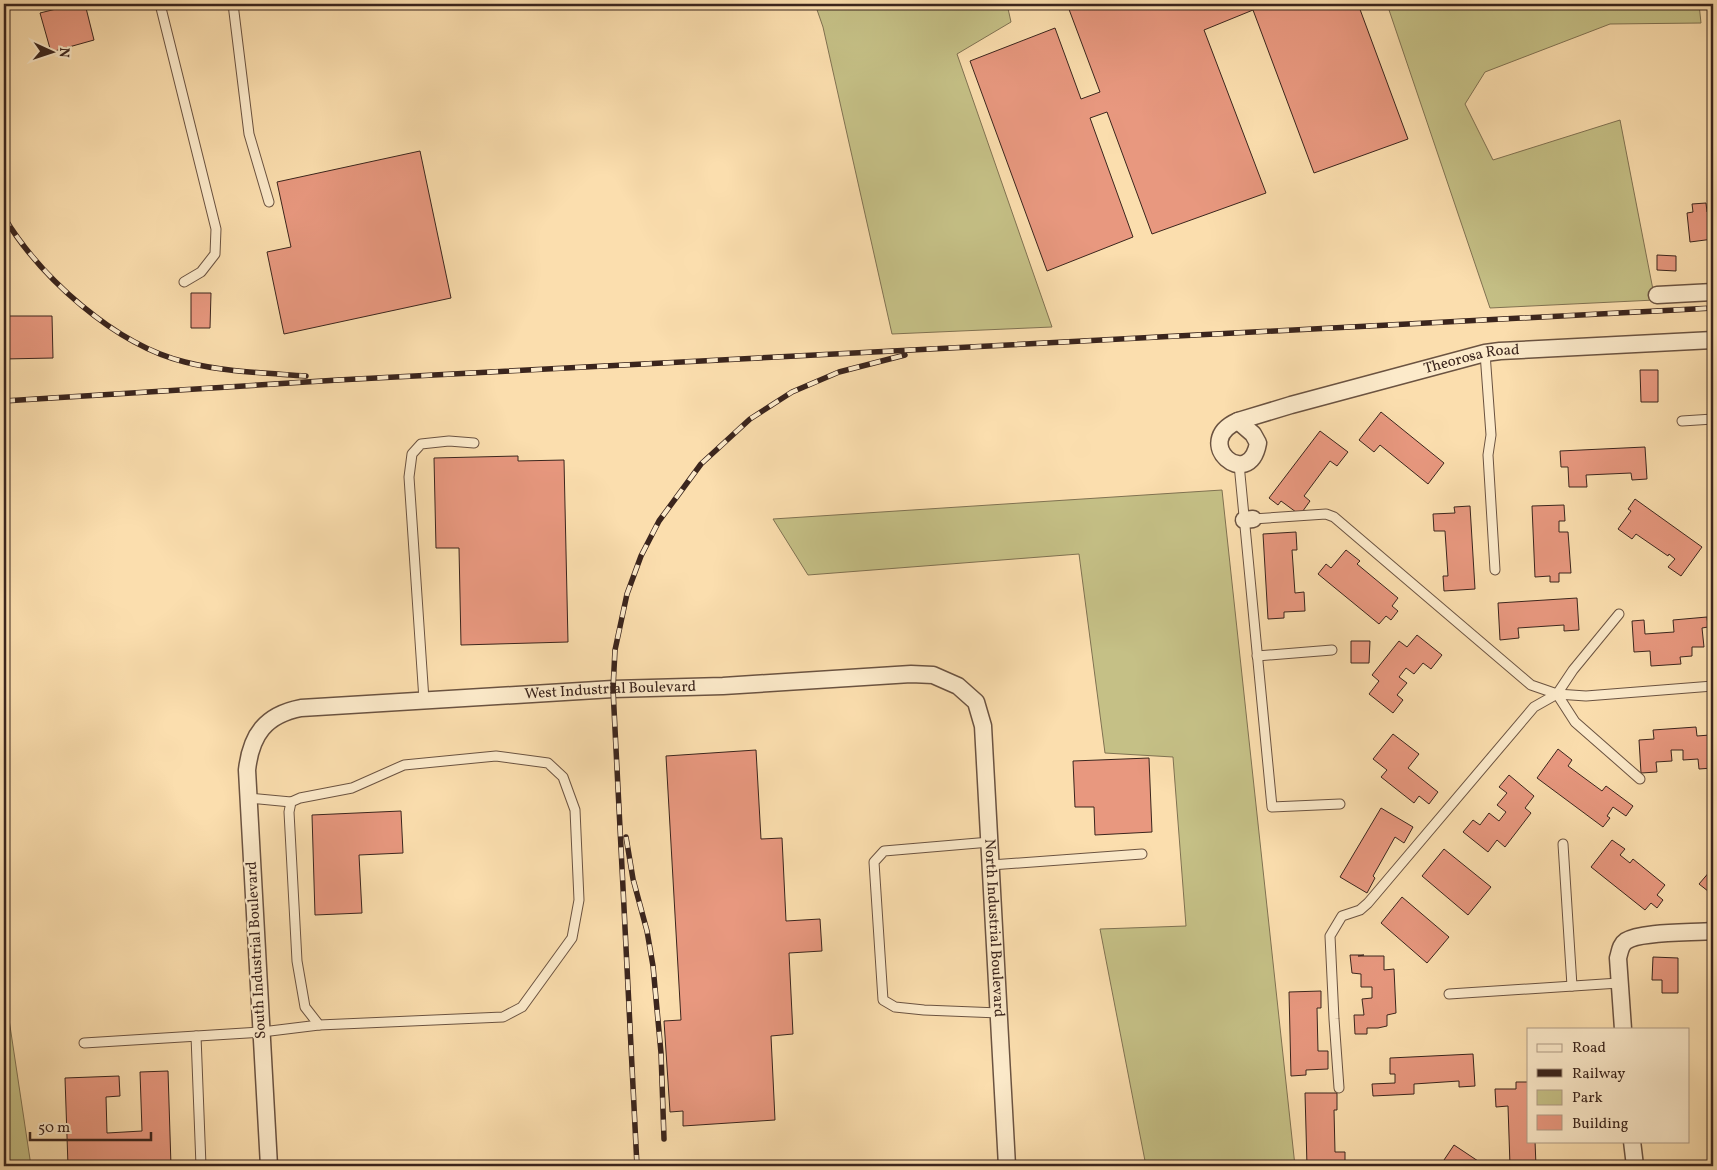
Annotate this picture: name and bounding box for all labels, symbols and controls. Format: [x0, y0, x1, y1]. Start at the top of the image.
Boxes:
north arrow [28, 28, 78, 78]
text: N [54, 47, 73, 58]
street label: Theorosa Road [1421, 340, 1520, 379]
street label: West Industrial Boulevard [524, 676, 696, 705]
street label: North Industrial Boulevard [979, 838, 1009, 1018]
street label: South Industrial Boulevard [242, 861, 272, 1039]
legend [1527, 1028, 1690, 1142]
text: Road [1572, 1038, 1606, 1059]
text: Railway [1572, 1064, 1625, 1085]
text: Park [1572, 1088, 1603, 1109]
scale bar [30, 1110, 151, 1142]
text: Building [1572, 1114, 1629, 1135]
text: 50 m [38, 1118, 70, 1139]

